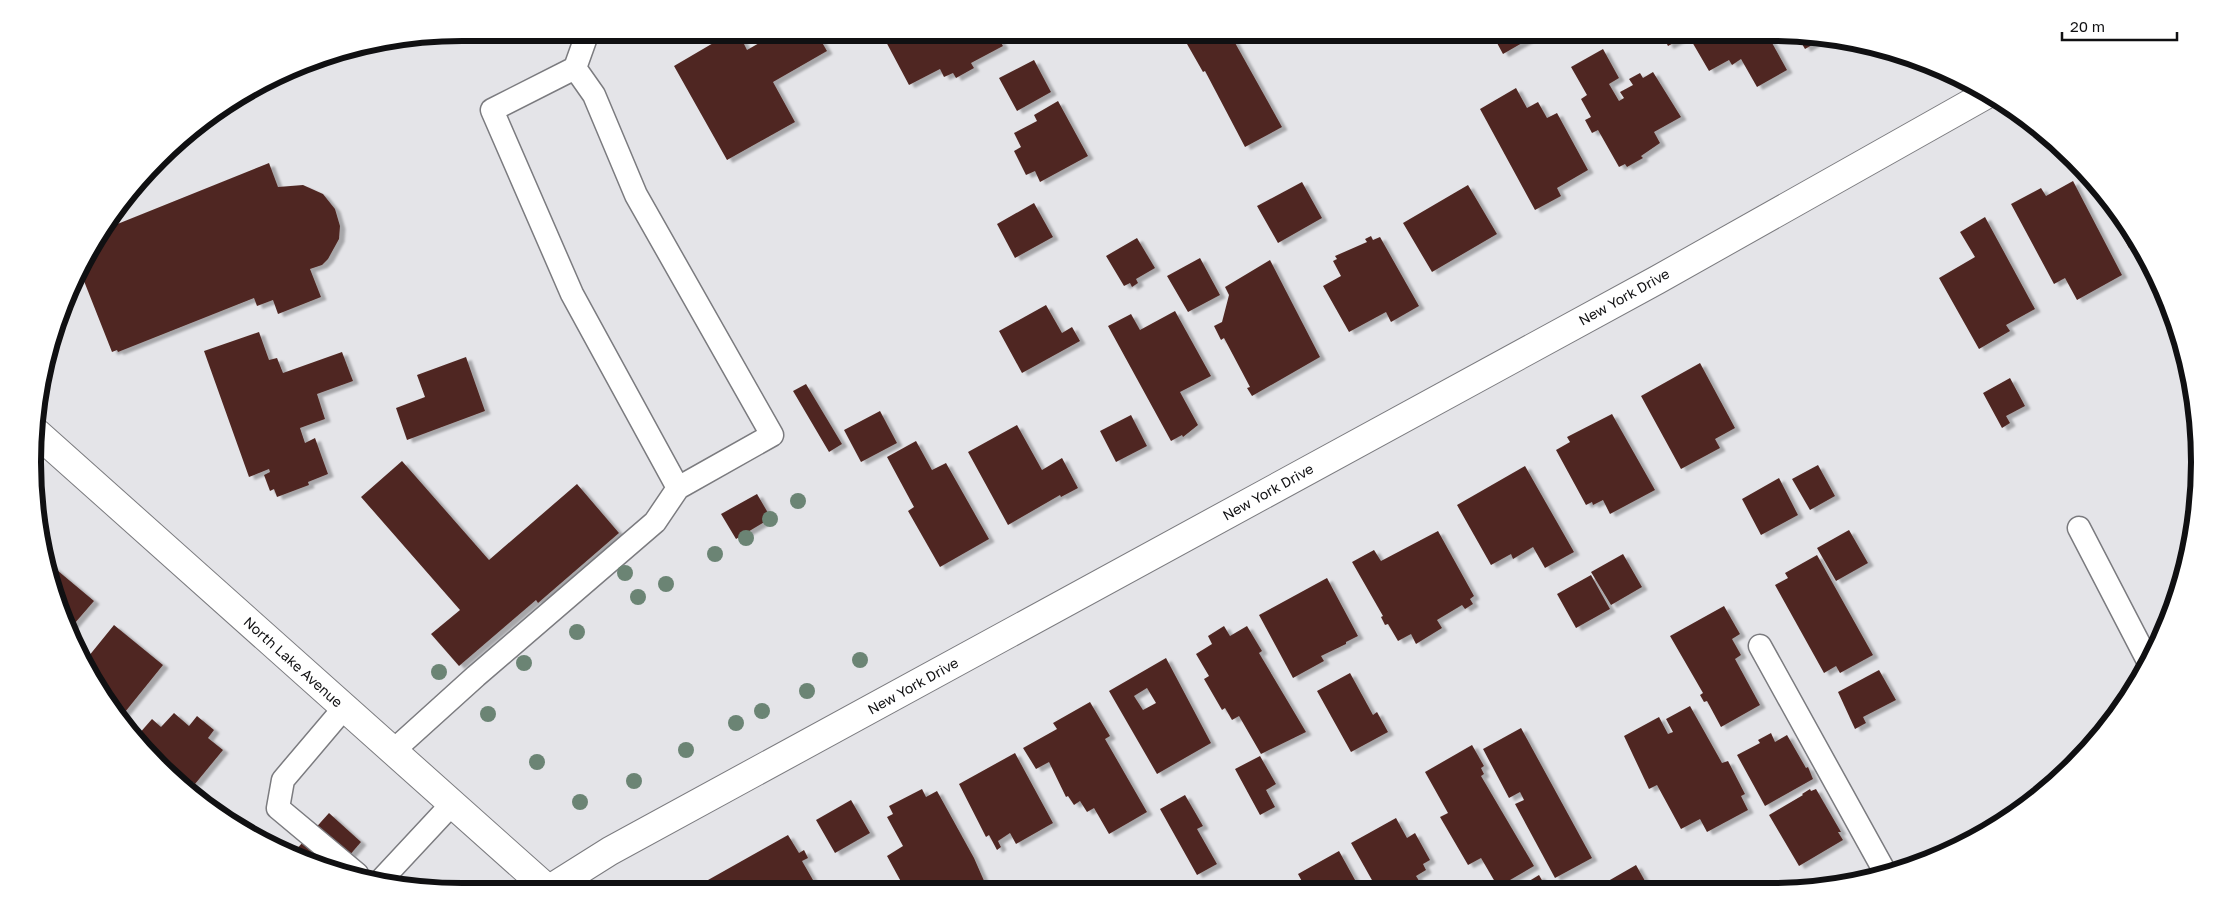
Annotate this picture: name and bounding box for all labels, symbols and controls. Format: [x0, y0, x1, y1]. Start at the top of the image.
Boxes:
scale bar [2062, 10, 2177, 42]
text: 20 m [2070, 17, 2105, 35]
street label: New York Drive [1575, 265, 1672, 329]
street label: New York Drive [1219, 460, 1316, 524]
street label: North Lake Avenue [240, 613, 346, 711]
street label: New York Drive [864, 654, 961, 718]

